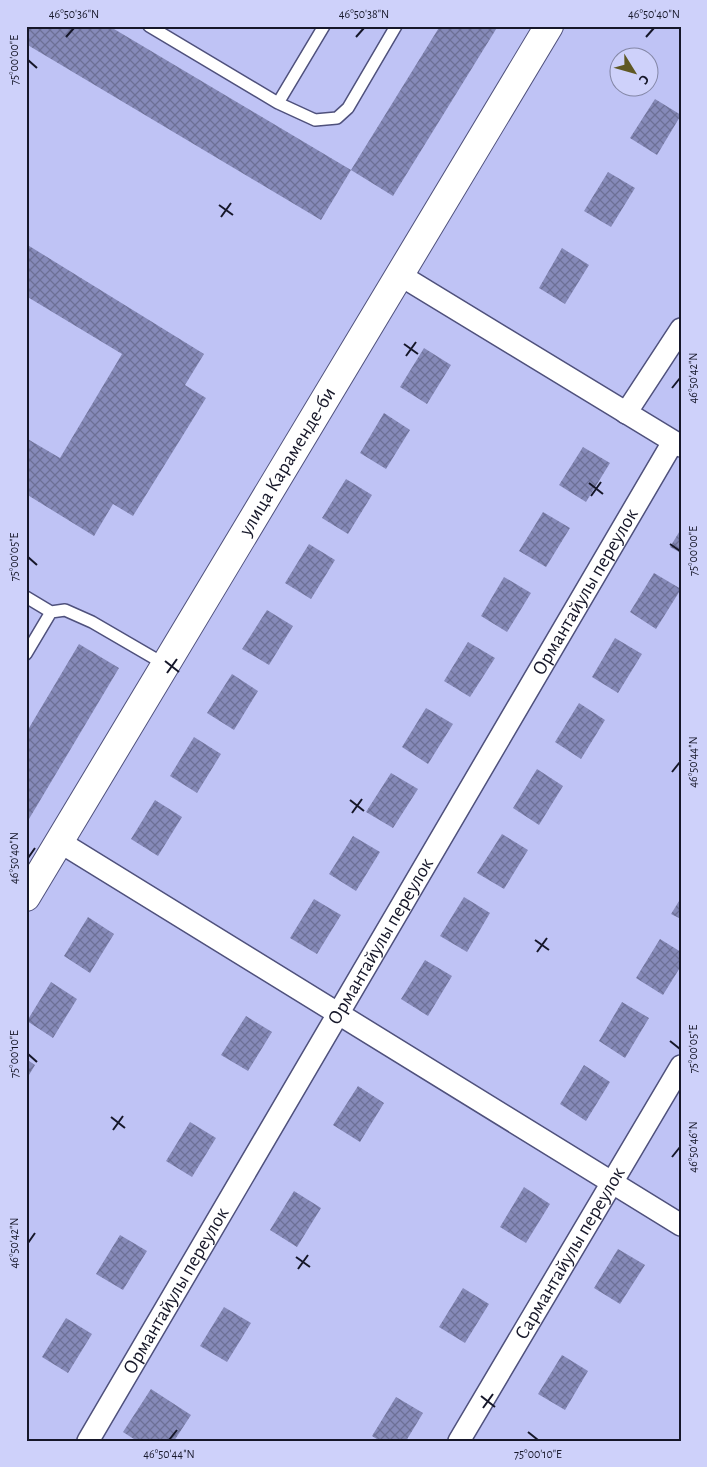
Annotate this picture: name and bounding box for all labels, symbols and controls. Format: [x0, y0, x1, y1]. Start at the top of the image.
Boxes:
text: 46°50'36"N [49, 8, 99, 20]
text: 46°50'38"N [339, 8, 389, 20]
text: 46°50'40"N [628, 8, 680, 20]
text: 75°00'00"E [8, 35, 20, 85]
north arrow [610, 48, 660, 98]
text: С [636, 72, 652, 87]
text: 46°50'42"N [687, 352, 699, 404]
street label: улица Караменде-би [235, 384, 340, 540]
street label: Ормантайулы переулок [529, 505, 642, 679]
text: 75°00'00"E [687, 526, 699, 576]
text: 75°00'05"E [8, 532, 20, 581]
text: 46°50'44"N [687, 736, 699, 788]
text: 46°50'40"N [8, 832, 20, 884]
street label: Ормантайулы переулок [324, 854, 437, 1028]
text: 75°00'05"E [687, 1024, 699, 1073]
text: 75°00'10"E [8, 1030, 20, 1078]
text: 46°50'46"N [687, 1121, 699, 1173]
street label: Сармантайулы переулок [511, 1164, 629, 1343]
street label: Ормантайулы переулок [119, 1204, 232, 1378]
text: 46°50'42"N [8, 1217, 20, 1269]
text: 46°50'44"N [143, 1448, 195, 1460]
text: 75°00'10"E [514, 1448, 562, 1460]

